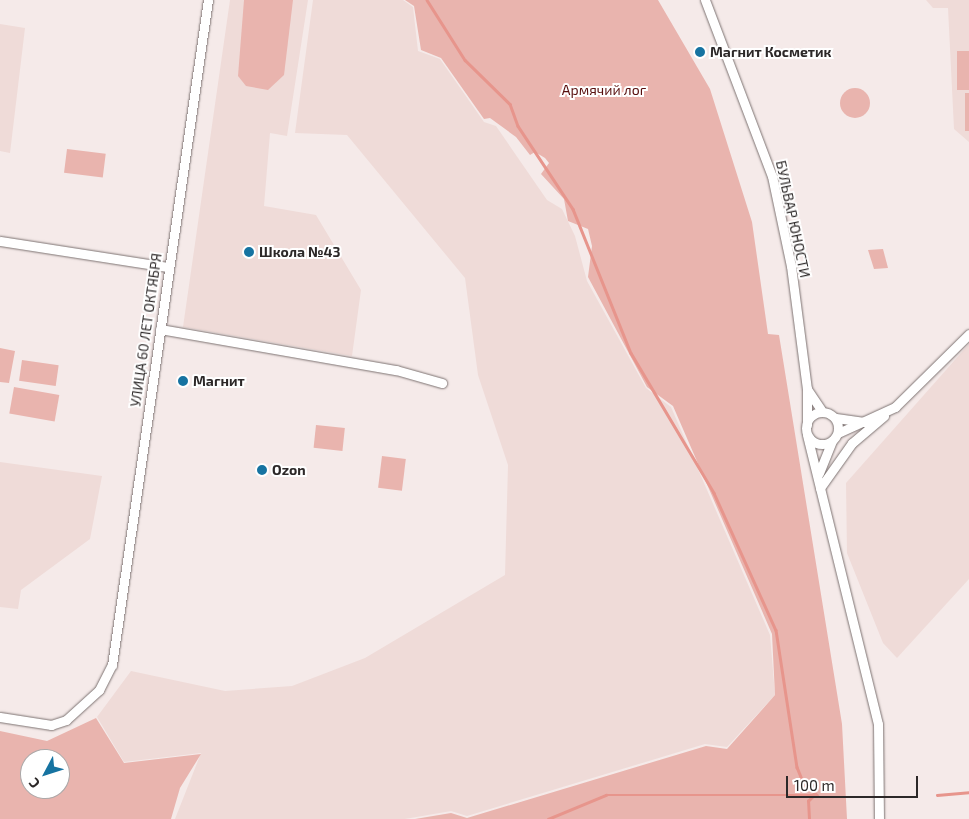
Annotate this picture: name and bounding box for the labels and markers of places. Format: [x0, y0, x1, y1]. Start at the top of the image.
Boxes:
place label: Магнит Косметик [710, 44, 831, 60]
marker: Магнит Косметик [694, 46, 706, 58]
place label: Школа №43 [259, 244, 340, 260]
marker: Школа №43 [243, 246, 255, 258]
place label: Магнит [193, 373, 245, 389]
marker: Магнит [177, 375, 189, 387]
place label: Ozon [272, 462, 306, 478]
marker: Ozon [256, 464, 268, 476]

